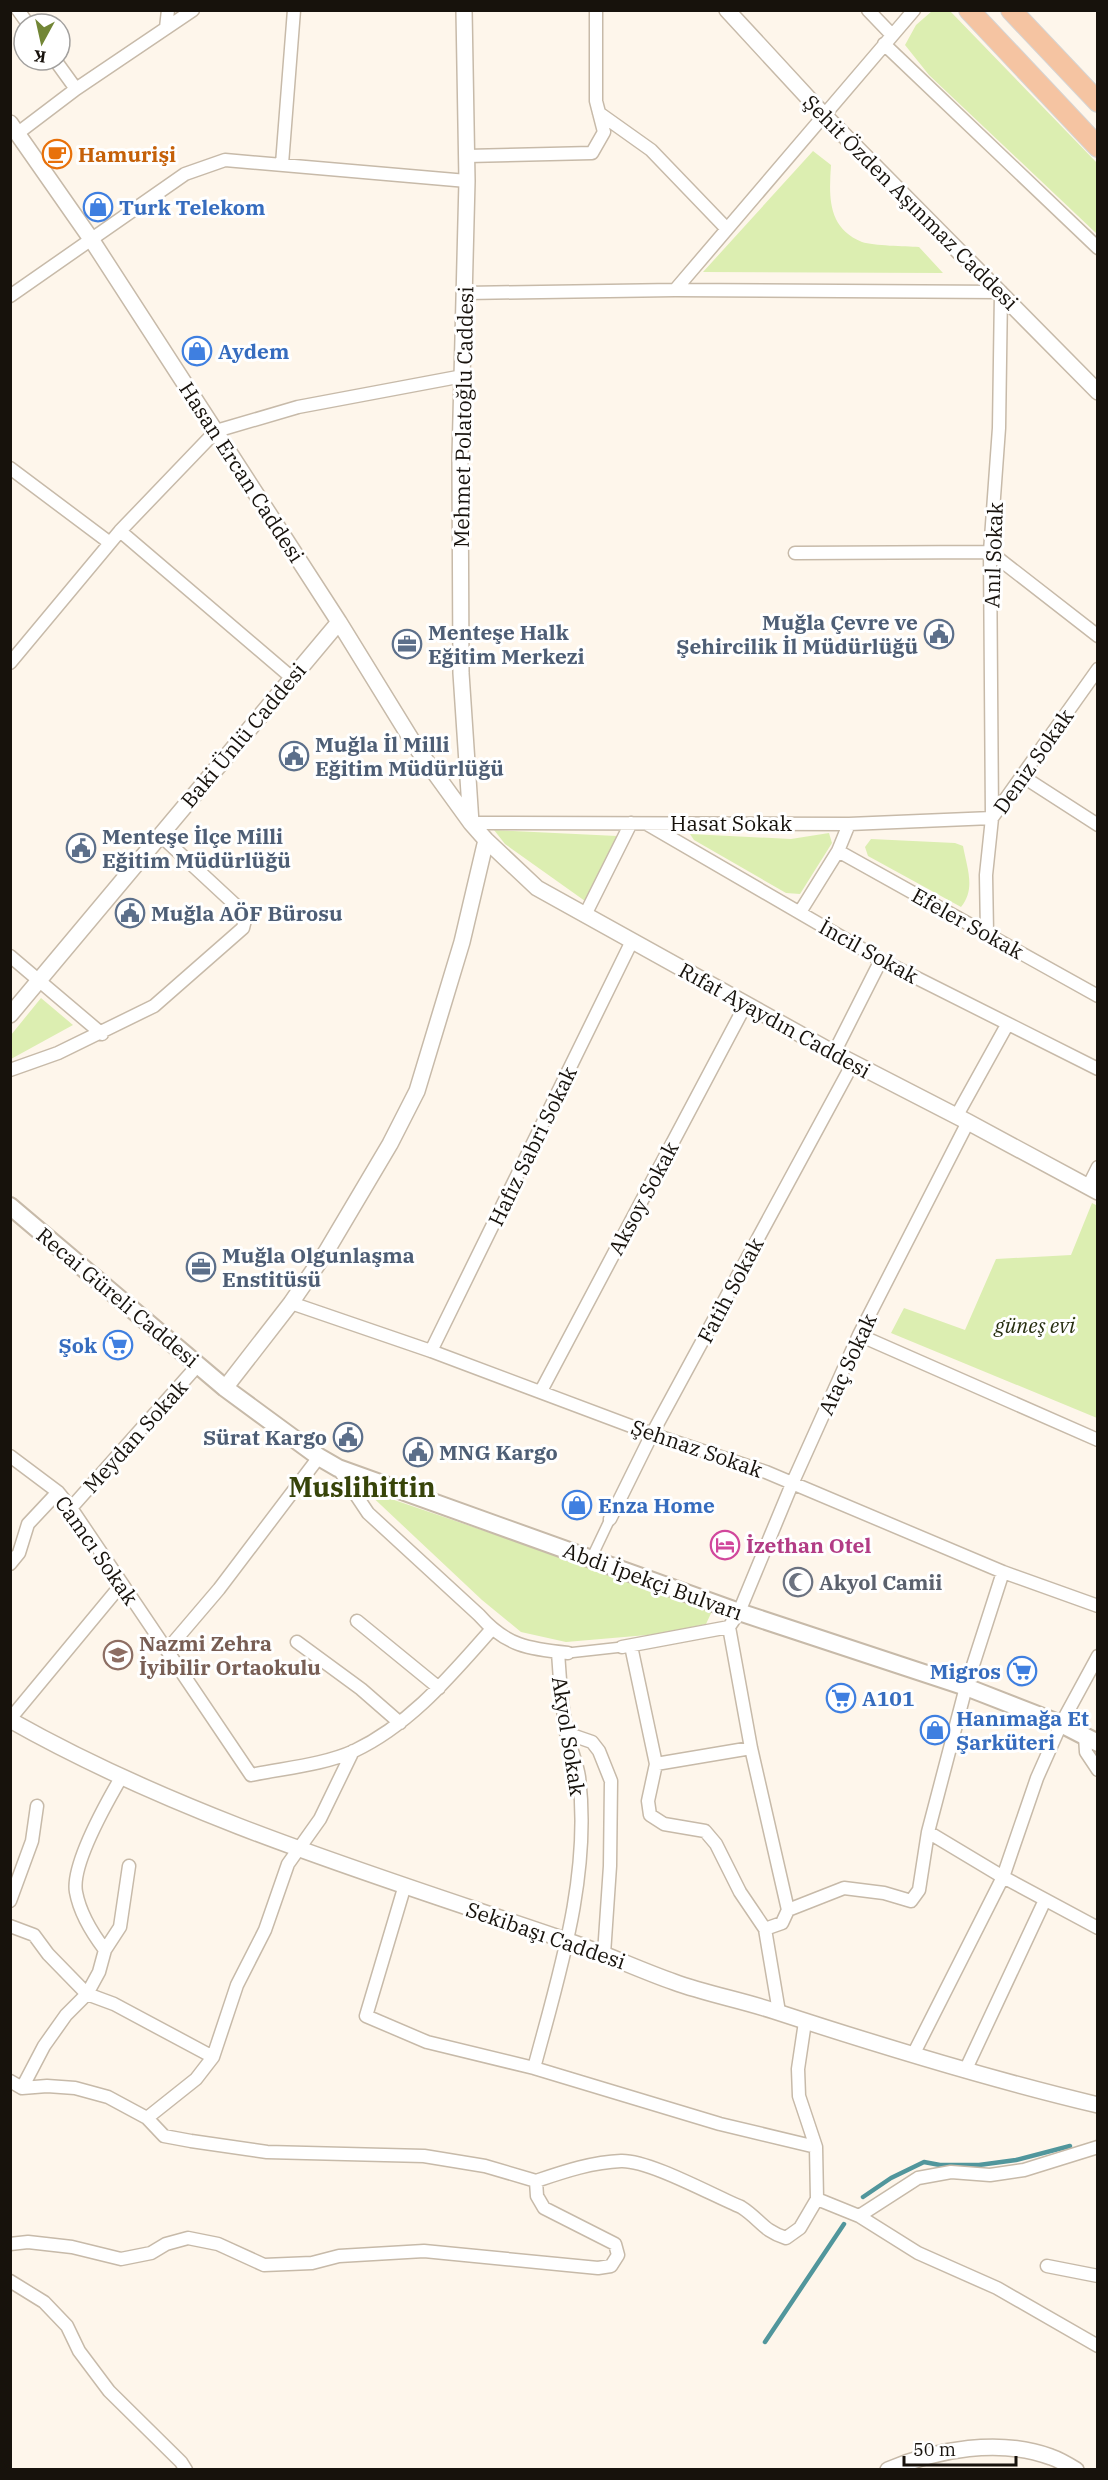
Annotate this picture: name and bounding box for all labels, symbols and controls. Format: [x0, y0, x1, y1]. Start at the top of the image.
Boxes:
north arrow [12, 12, 72, 72]
text: K [32, 46, 47, 68]
street label: Şehit Özden Aşınmaz Caddesi [797, 88, 1025, 316]
cafe icon: Hamurişi [41, 138, 73, 170]
place label: Hamurişi [78, 140, 176, 168]
shop icon: Turk Telekom [82, 191, 114, 223]
place label: Turk Telekom [119, 193, 265, 221]
street label: Mehmet Polatoğlu Caddesi [447, 286, 479, 548]
shop icon: Aydem [181, 335, 213, 367]
place label: Aydem [218, 337, 289, 365]
street label: Hasan Ercan Caddesi [173, 376, 311, 568]
street label: Anıl Sokak [977, 501, 1009, 608]
place label: Muğla Çevre ve Şehircilik İl Müdürlüğü [676, 608, 918, 660]
place label: Menteşe Halk Eğitim Merkezi [428, 618, 585, 670]
public building icon: Muğla Çevre ve Şehircilik İl Müdürlüğü [923, 618, 955, 650]
office icon: Menteşe Halk Eğitim Merkezi [391, 628, 423, 660]
street label: Baki Ünlü Caddesi [174, 657, 312, 813]
street label: Deniz Sokak [987, 702, 1080, 819]
place label: Muğla İl Milli Eğitim Müdürlüğü [315, 730, 504, 782]
public building icon: Muğla İl Milli Eğitim Müdürlüğü [278, 740, 310, 772]
street label: Hasat Sokak [670, 809, 793, 837]
place label: Menteşe İlçe Milli Eğitim Müdürlüğü [102, 822, 291, 874]
public building icon: Menteşe İlçe Milli Eğitim Müdürlüğü [65, 832, 97, 864]
street label: Efeler Sokak [907, 881, 1030, 966]
public building icon: Muğla AÖF Bürosu [114, 897, 146, 929]
place label: Muğla AÖF Bürosu [151, 899, 343, 927]
street label: İncil Sokak [814, 912, 924, 990]
street label: Rıfat Ayaydın Caddesi [674, 956, 876, 1084]
street label: Hafız Sabri Sokak [481, 1061, 583, 1231]
street label: Aksoy Sokak [601, 1136, 685, 1260]
street label: Recai Güreli Caddesi [31, 1221, 205, 1373]
street label: Fatih Sokak [690, 1232, 770, 1348]
place label: Muğla Olgunlaşma Enstitüsü [222, 1241, 415, 1293]
office icon: Muğla Olgunlaşma Enstitüsü [185, 1251, 217, 1283]
street label: Ataç Sokak [811, 1308, 883, 1419]
park label: güneş evi [993, 1311, 1076, 1339]
supermarket icon: Şok [102, 1329, 134, 1361]
place label: Şok [59, 1331, 97, 1359]
street label: Meydan Sokak [77, 1373, 194, 1499]
street label: Şehnaz Sokak [628, 1412, 767, 1484]
public building icon: Sürat Kargo [332, 1421, 364, 1453]
place label: Sürat Kargo [203, 1423, 327, 1451]
public building icon: MNG Kargo [402, 1436, 434, 1468]
place label: MNG Kargo [439, 1438, 558, 1466]
district label: Muslihittin [288, 1469, 436, 1504]
shop icon: Enza Home [561, 1489, 593, 1521]
street label: Camcı Sokak [49, 1490, 145, 1611]
place label: Enza Home [598, 1491, 715, 1519]
hotel icon: İzethan Otel [709, 1529, 741, 1561]
place label: İzethan Otel [746, 1531, 871, 1559]
street label: Abdi İpekçi Bulvarı [560, 1536, 746, 1626]
mosque icon: Akyol Camii [782, 1566, 814, 1598]
place label: Akyol Camii [819, 1568, 942, 1596]
place label: Nazmi Zehra İyibilir Ortaokulu [139, 1629, 321, 1681]
school or university icon: Nazmi Zehra İyibilir Ortaokulu [102, 1639, 134, 1671]
supermarket icon: Migros [1006, 1655, 1038, 1687]
place label: Migros [930, 1657, 1001, 1685]
street label: Akyol Sokak [546, 1674, 592, 1799]
supermarket icon: A101 [825, 1682, 857, 1714]
place label: A101 [862, 1684, 914, 1712]
place label: Hanımağa Et Şarküteri [956, 1704, 1089, 1756]
shop icon: Hanımağa Et Şarküteri [919, 1714, 951, 1746]
street label: Sekibaşı Caddesi [462, 1895, 630, 1975]
scale bar [904, 2429, 1016, 2467]
text: 50 m [913, 2438, 956, 2461]

